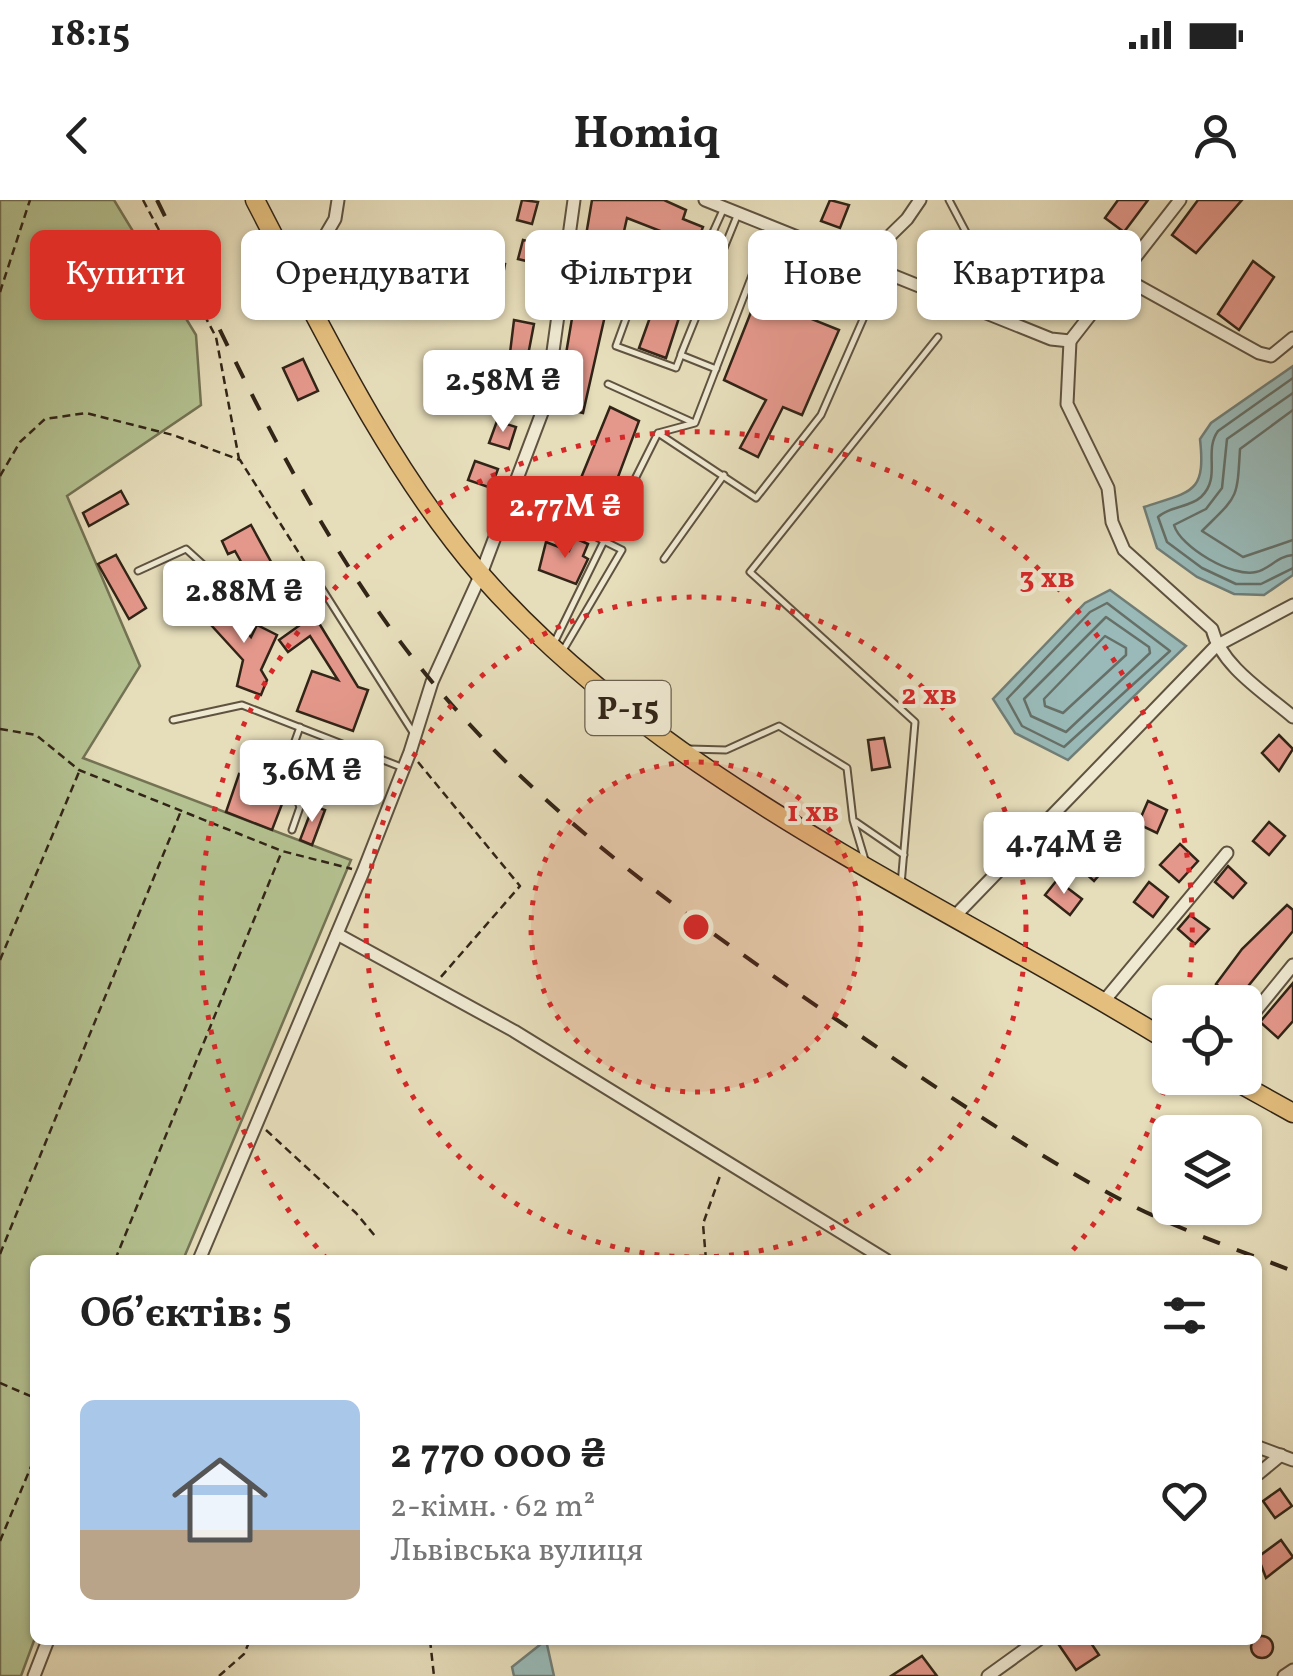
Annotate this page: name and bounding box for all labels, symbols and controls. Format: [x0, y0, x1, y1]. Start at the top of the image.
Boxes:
text: 18:15 [50, 9, 130, 62]
text: Homiq [573, 104, 720, 167]
icon: back [50, 108, 105, 163]
icon: person [1188, 108, 1243, 163]
chip: Купити [30, 230, 221, 320]
chip: Орендувати [241, 230, 505, 320]
chip: Фільтри [525, 230, 728, 320]
chip: Нове [748, 230, 897, 320]
chip: Квартира [917, 230, 1141, 320]
pin: 2.58M ₴ [411, 350, 595, 435]
text: 2.58M ₴ [445, 360, 561, 404]
pin: 2.77M ₴ [473, 476, 657, 561]
text: 2.77M ₴ [509, 486, 621, 530]
text: 3 хв [1019, 558, 1075, 600]
pin: 2.88M ₴ [152, 561, 336, 646]
text: 2.88M ₴ [185, 571, 303, 615]
text: 2 хв [901, 675, 957, 717]
road number: Р-15 [586, 681, 670, 735]
pin: 3.6M ₴ [231, 740, 393, 825]
text: 3.6M ₴ [262, 750, 362, 794]
text: 1 хв [787, 792, 839, 834]
pin: 4.74M ₴ [972, 812, 1156, 897]
text: 4.74M ₴ [1005, 822, 1123, 866]
centre of rings [678, 909, 714, 945]
map controls [1152, 985, 1262, 1225]
button: locate [1152, 985, 1262, 1095]
button: layers [1152, 1115, 1262, 1225]
text: Об’єктів: 5 [80, 1286, 292, 1345]
icon: filters [1157, 1288, 1212, 1343]
text: 2 770 000 ₴ [390, 1427, 606, 1486]
icon: home [160, 1440, 280, 1560]
icon: heart [1157, 1473, 1212, 1528]
text: 2-кімн. · 62 m² [390, 1486, 595, 1530]
text: Львівська вулиця [390, 1530, 643, 1574]

